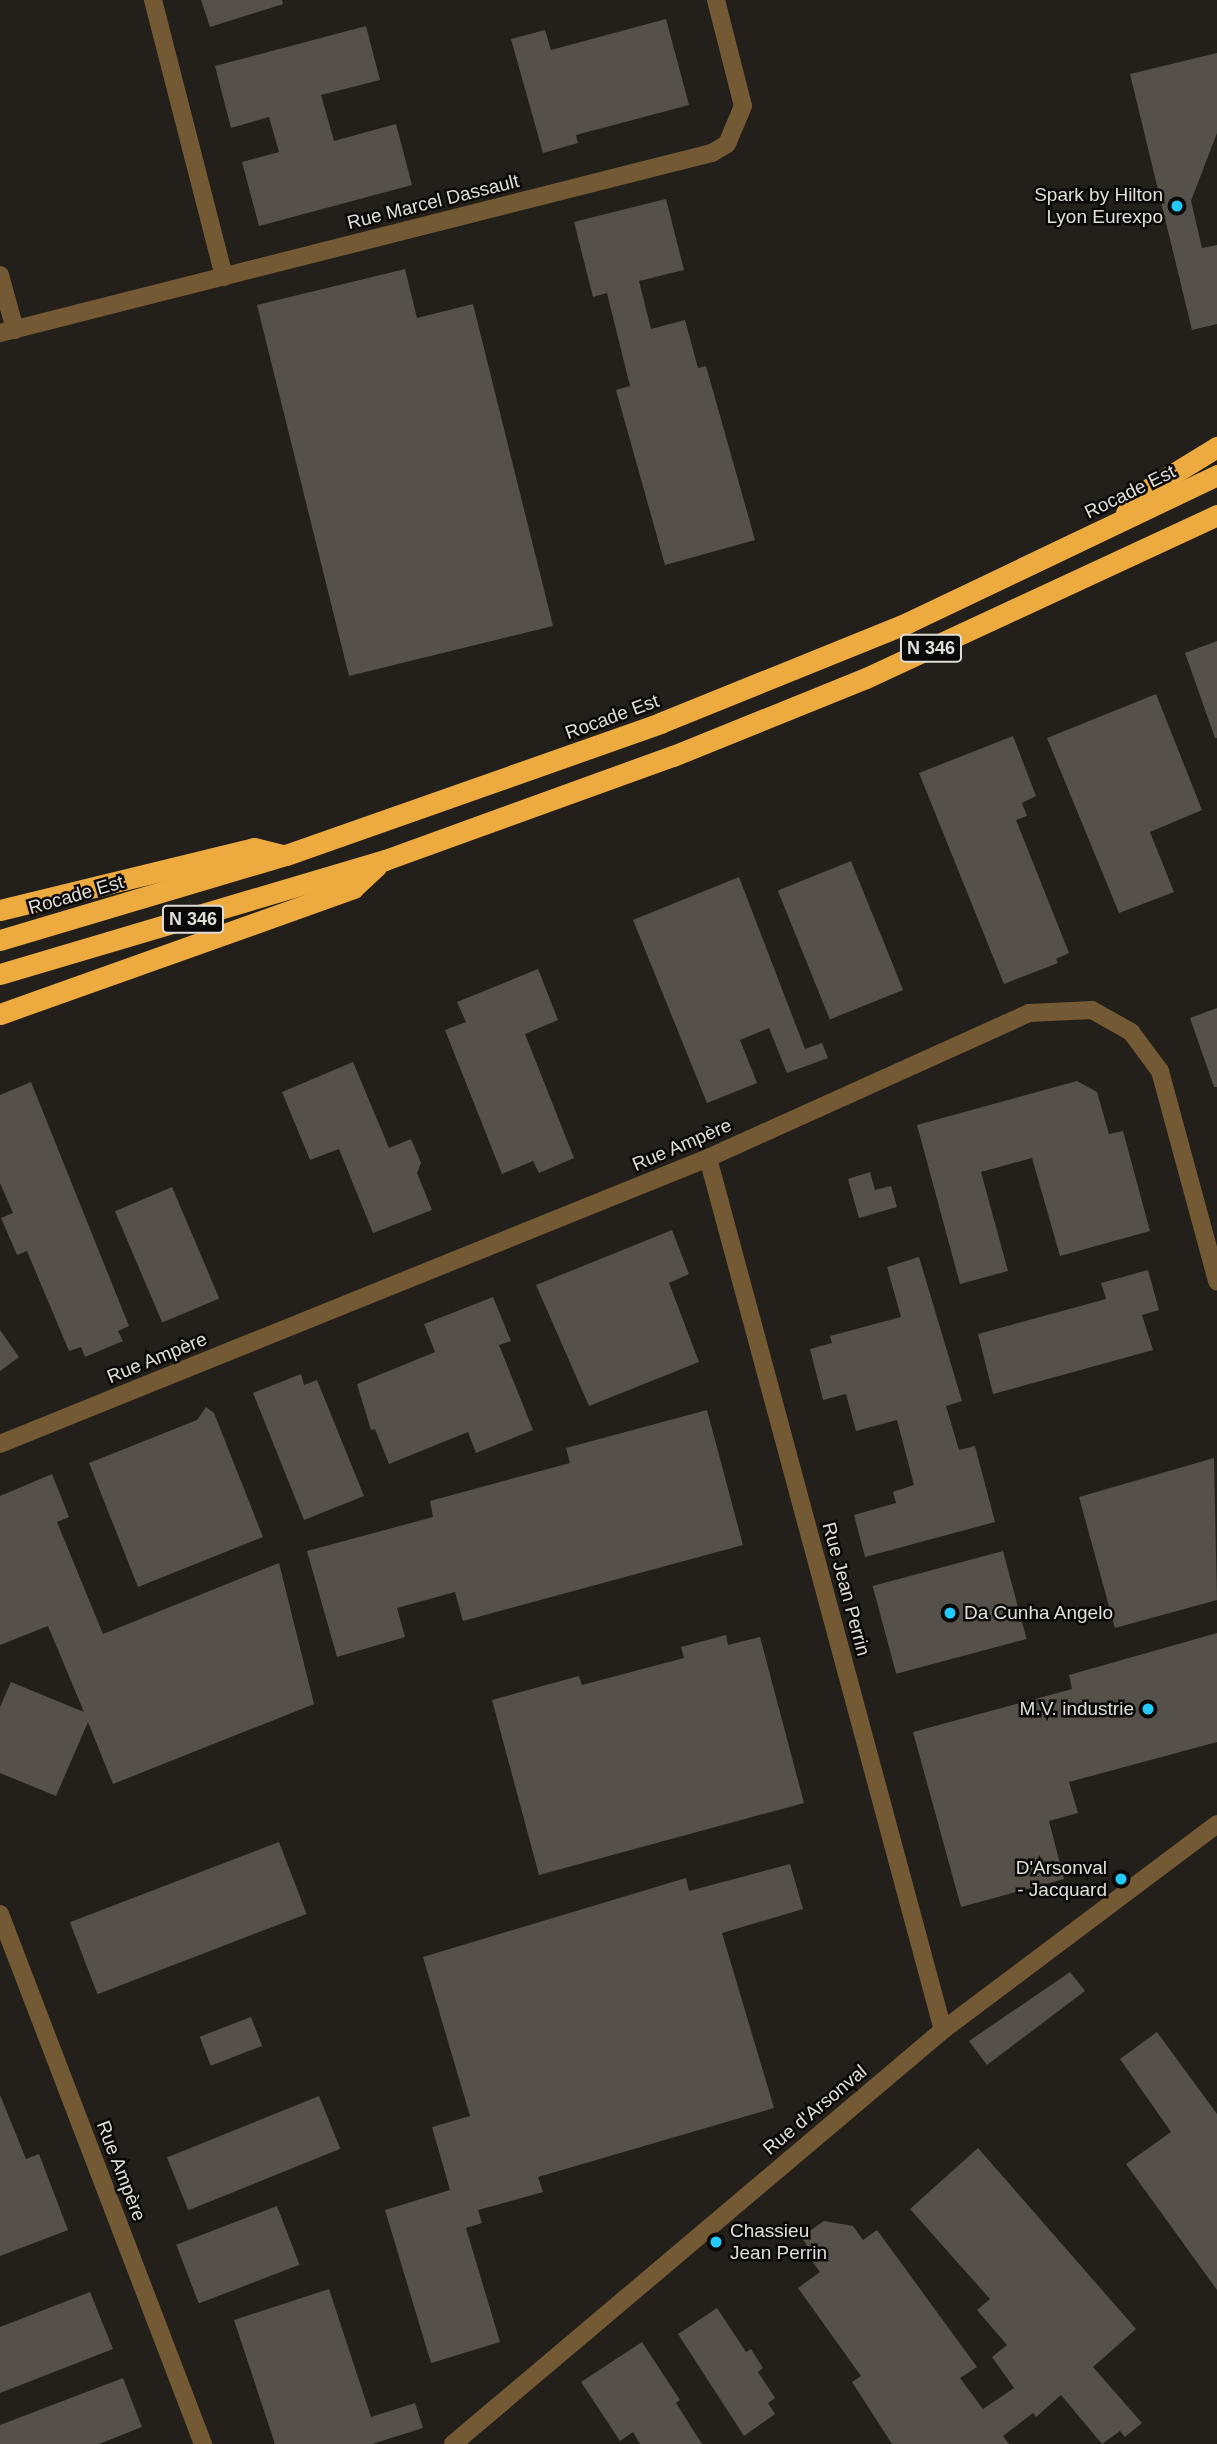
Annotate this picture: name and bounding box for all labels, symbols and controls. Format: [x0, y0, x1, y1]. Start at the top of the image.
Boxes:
street label: Rue Marcel Dassault [345, 170, 521, 234]
place label: Spark by Hilton Lyon Eurexpo [1034, 184, 1163, 228]
marker: Spark by Hilton Lyon Eurexpo [1169, 198, 1185, 214]
street label: Rocade Est [1081, 460, 1179, 524]
road number: N 346 [900, 634, 962, 662]
street label: Rocade Est [562, 689, 662, 745]
street label: Rocade Est [26, 871, 126, 919]
road number: N 346 [162, 904, 224, 934]
street label: Rue Ampère [628, 1114, 736, 1176]
street label: Rue Ampère [103, 1327, 211, 1389]
street label: Rue Jean Perrin [817, 1520, 875, 1658]
place label: Da Cunha Angelo [964, 1602, 1114, 1624]
marker: Da Cunha Angelo [942, 1605, 958, 1621]
place label: M.V. industrie [1020, 1698, 1134, 1720]
marker: M.V. industrie [1140, 1701, 1156, 1717]
place label: D'Arsonval - Jacquard [1016, 1857, 1107, 1901]
marker: D'Arsonval - Jacquard [1113, 1871, 1129, 1887]
street label: Rue d'Arsonval [759, 2060, 871, 2160]
street label: Rue Ampère [91, 2117, 151, 2225]
place label: Chassieu Jean Perrin [730, 2220, 827, 2264]
marker: Chassieu Jean Perrin [708, 2234, 724, 2250]

